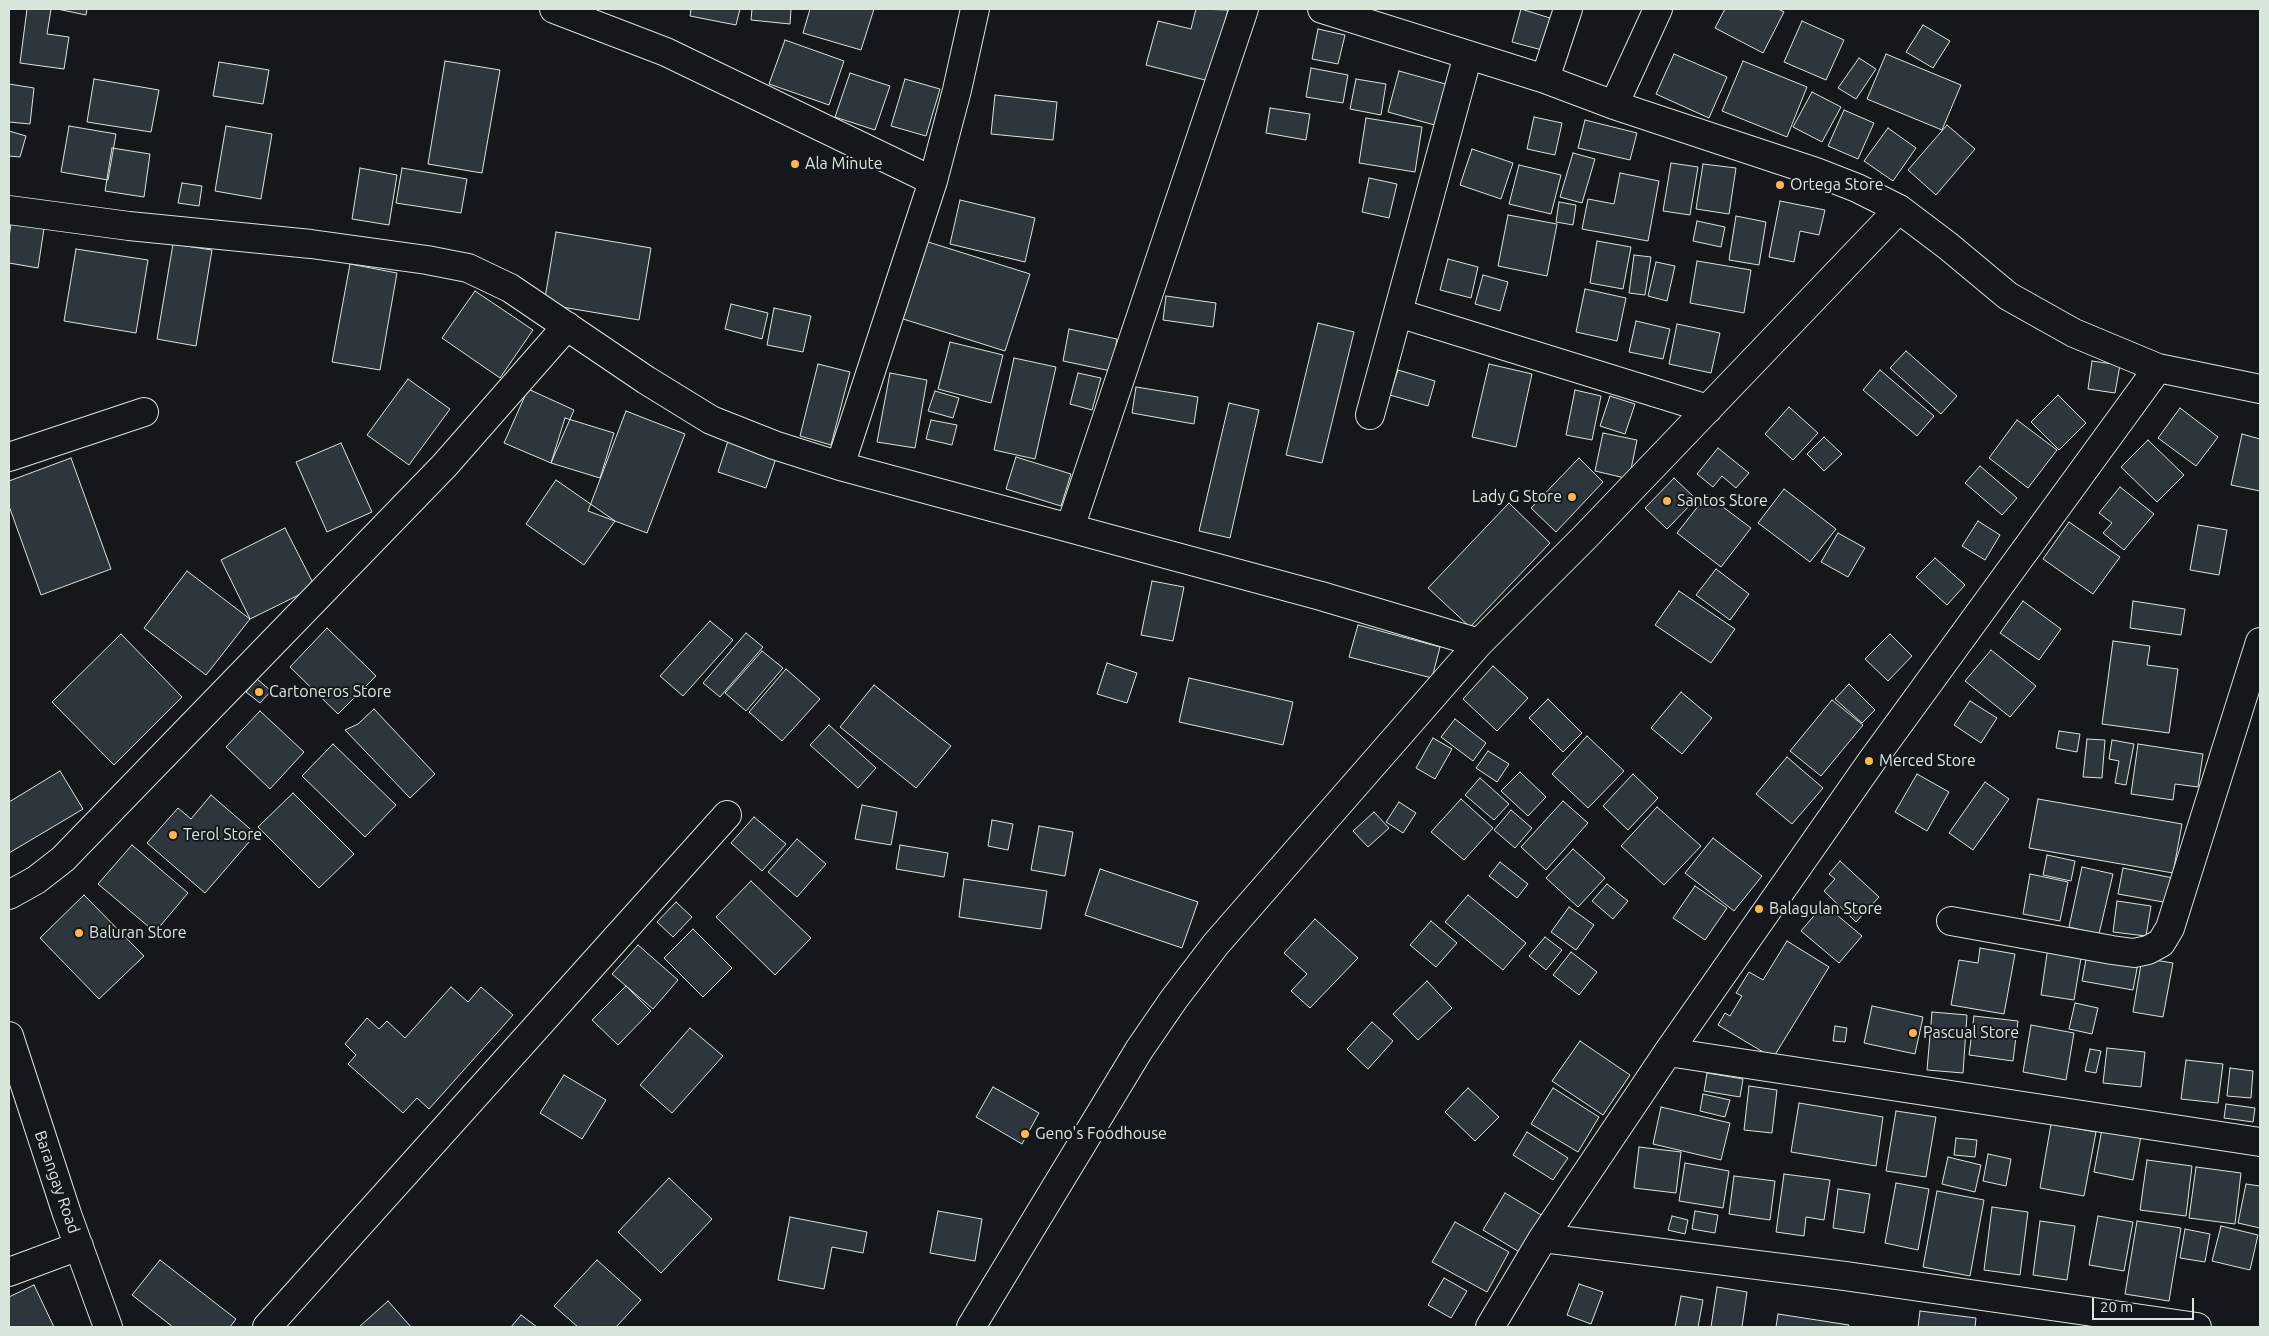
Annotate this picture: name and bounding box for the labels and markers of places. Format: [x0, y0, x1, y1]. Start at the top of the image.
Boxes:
place label: Ala Minute [805, 154, 883, 174]
marker: Ala Minute [789, 158, 801, 170]
place label: Ortega Store [1790, 175, 1884, 195]
marker: Ortega Store [1774, 179, 1786, 191]
place label: Lady G Store [1472, 487, 1562, 507]
marker: Lady G Store [1566, 491, 1578, 503]
place label: Santos Store [1677, 491, 1768, 511]
marker: Santos Store [1661, 495, 1673, 507]
place label: Cartoneros Store [269, 682, 392, 702]
marker: Cartoneros Store [253, 686, 265, 698]
place label: Merced Store [1879, 751, 1976, 771]
marker: Merced Store [1863, 755, 1875, 767]
place label: Terol Store [183, 825, 262, 845]
marker: Terol Store [167, 829, 179, 841]
place label: Balagulan Store [1769, 899, 1882, 919]
marker: Balagulan Store [1753, 903, 1765, 915]
place label: Baluran Store [89, 923, 187, 943]
marker: Baluran Store [73, 927, 85, 939]
place label: Pascual Store [1923, 1023, 2019, 1043]
marker: Pascual Store [1907, 1027, 1919, 1039]
place label: Geno's Foodhouse [1035, 1124, 1167, 1144]
marker: Geno's Foodhouse [1019, 1128, 1031, 1140]

